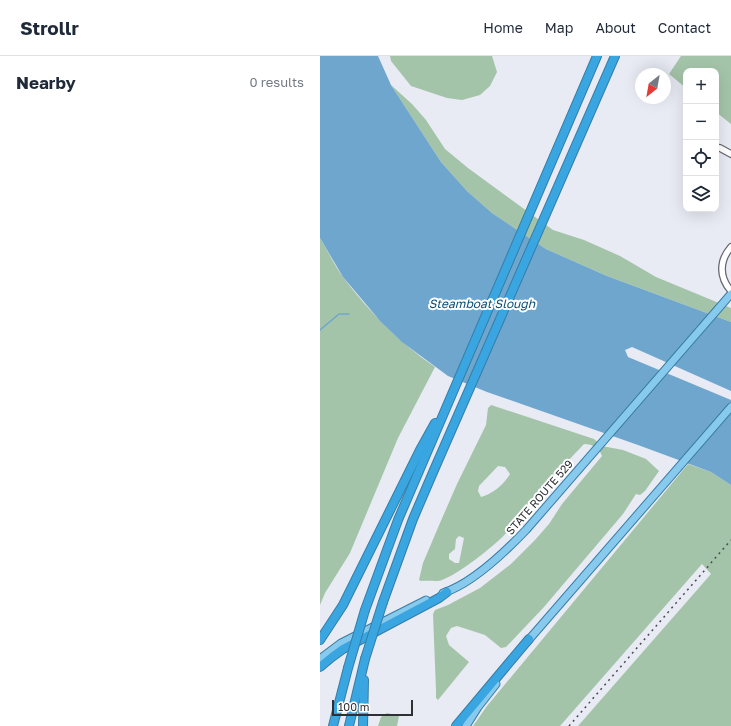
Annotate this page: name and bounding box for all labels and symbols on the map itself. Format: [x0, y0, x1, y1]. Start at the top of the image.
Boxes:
north arrow [635, 68, 671, 104]
water label: Steamboat Slough [429, 296, 536, 311]
street label: STATE ROUTE 529 [503, 457, 575, 537]
scale bar [332, 698, 413, 717]

